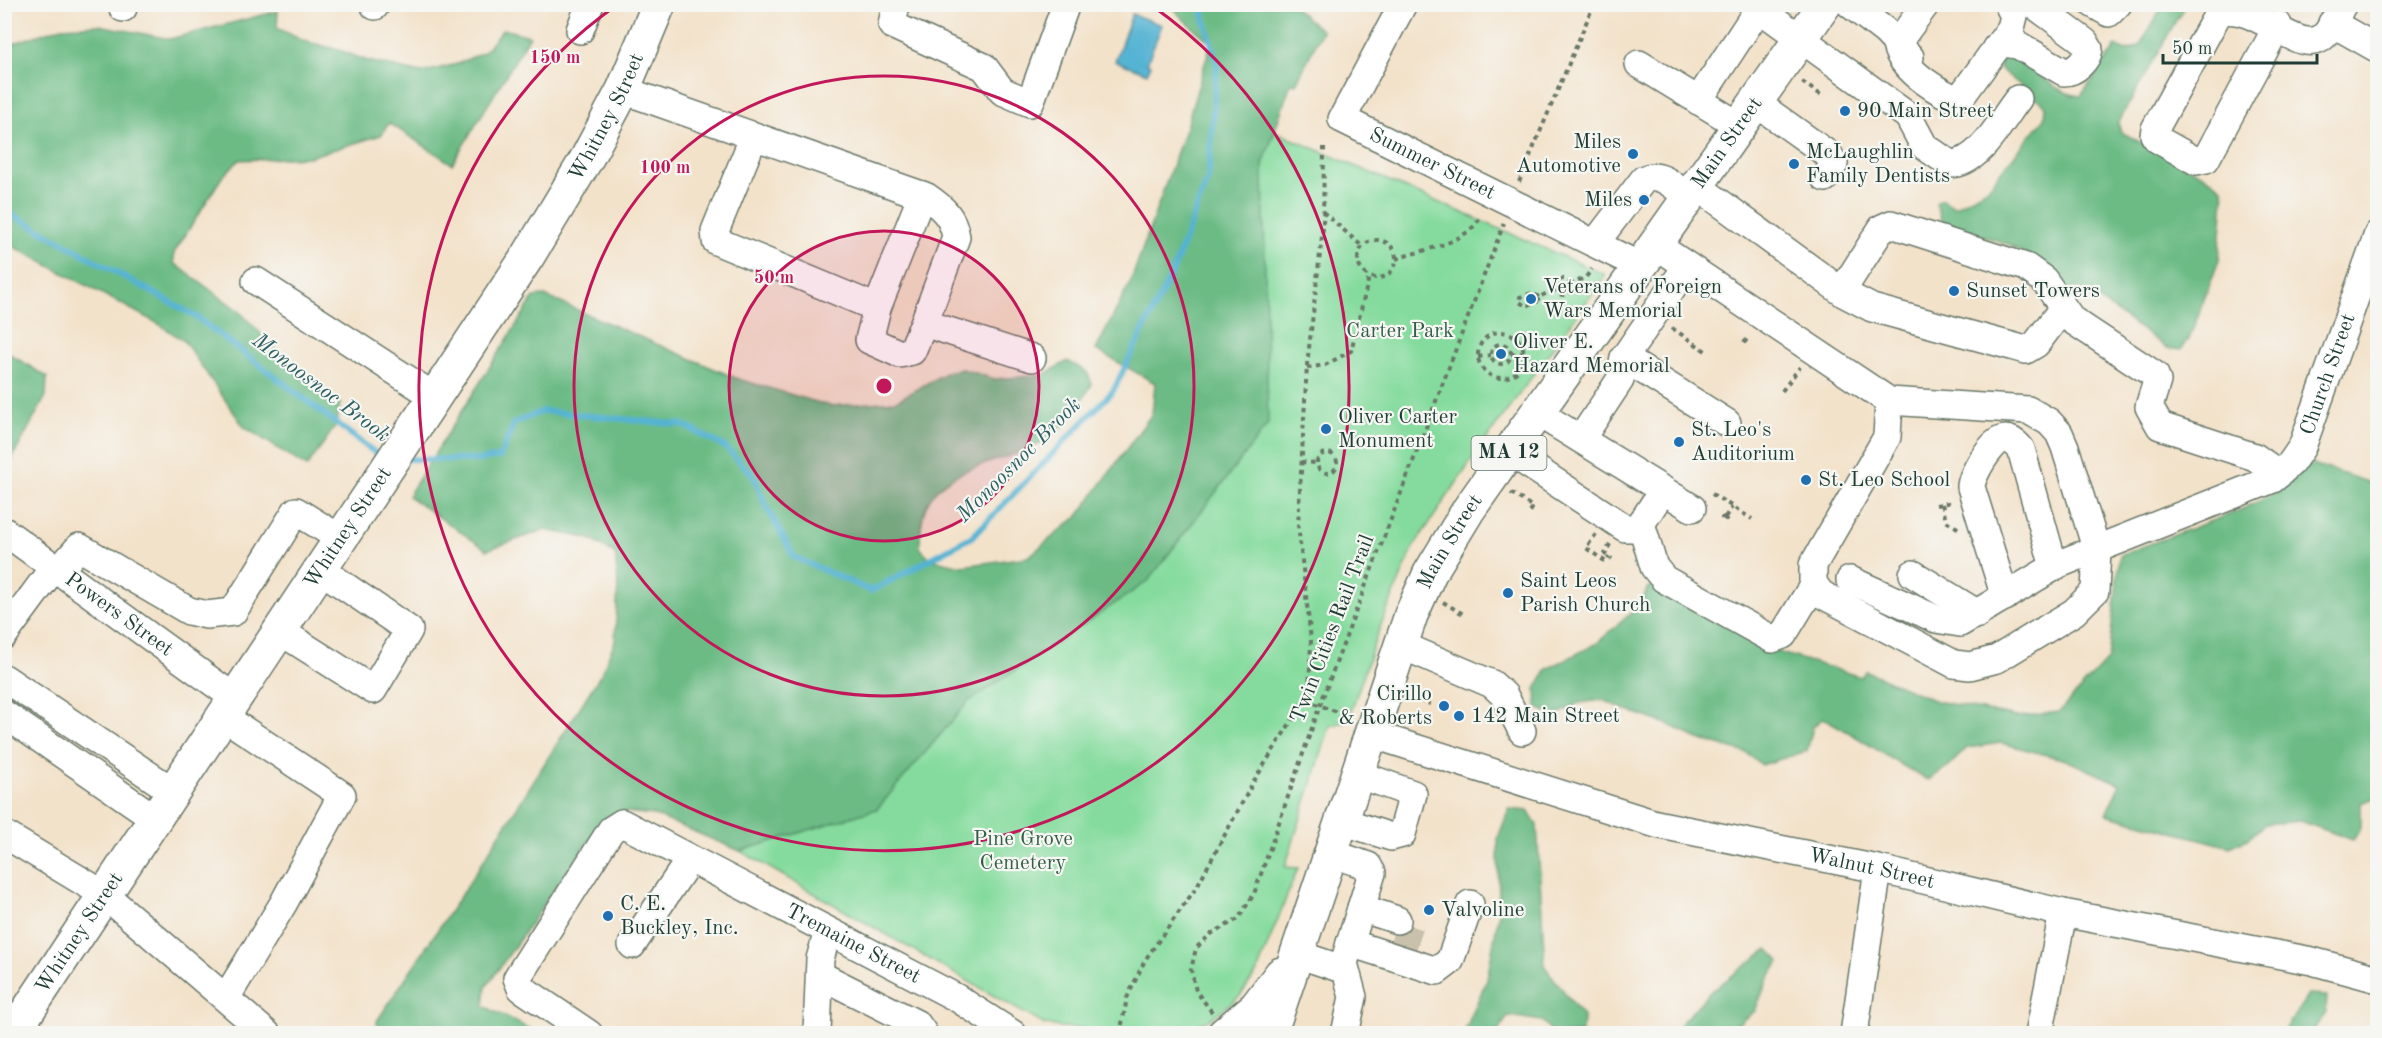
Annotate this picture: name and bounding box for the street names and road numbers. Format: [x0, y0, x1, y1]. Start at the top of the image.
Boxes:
street label: Whitney Street [565, 50, 648, 185]
street label: Main Street [1688, 93, 1766, 193]
street label: Summer Street [1366, 124, 1499, 203]
street label: Church Street [2297, 311, 2359, 438]
road number: MA 12 [1472, 436, 1546, 470]
street label: Whitney Street [300, 463, 395, 592]
street label: Main Street [1414, 491, 1486, 592]
street label: Twin Cities Rail Trail [1287, 532, 1379, 726]
street label: Powers Street [61, 568, 177, 660]
street label: Walnut Street [1807, 845, 1937, 893]
street label: Whitney Street [32, 868, 127, 997]
street label: Tremaine Street [782, 900, 924, 987]

